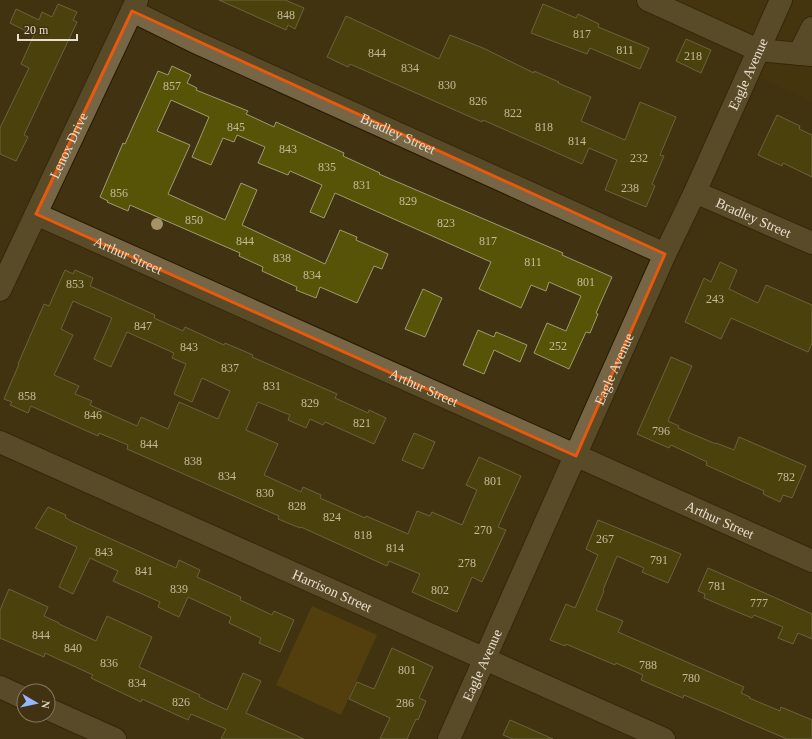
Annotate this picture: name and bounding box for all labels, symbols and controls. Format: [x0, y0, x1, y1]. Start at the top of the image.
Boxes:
house number: 848 [277, 8, 295, 22]
scale bar [18, 16, 77, 42]
text: 20 m [24, 23, 49, 37]
house number: 817 [573, 27, 591, 41]
street label: Eagle Avenue [725, 36, 770, 112]
house number: 811 [616, 43, 634, 57]
house number: 844 [368, 46, 386, 60]
house number: 218 [684, 49, 702, 63]
house number: 834 [401, 61, 419, 75]
house number: 830 [438, 78, 456, 92]
house number: 857 [163, 79, 181, 93]
house number: 826 [469, 94, 487, 108]
house number: 822 [504, 106, 522, 120]
street label: Lenox Drive [46, 110, 90, 181]
street label: Bradley Street [358, 110, 438, 157]
house number: 845 [227, 120, 245, 134]
house number: 818 [535, 120, 553, 134]
house number: 814 [568, 134, 586, 148]
house number: 843 [279, 142, 297, 156]
house number: 232 [630, 151, 648, 165]
house number: 835 [318, 160, 336, 174]
house number: 831 [353, 178, 371, 192]
house number: 238 [621, 181, 639, 195]
house number: 856 [110, 186, 128, 200]
house number: 829 [399, 194, 417, 208]
street label: Bradley Street [714, 195, 794, 241]
house number: 850 [185, 213, 203, 227]
house number: 823 [437, 216, 455, 230]
street label: Arthur Street [92, 233, 165, 277]
house number: 844 [236, 234, 254, 248]
house number: 817 [479, 234, 497, 248]
house number: 838 [273, 251, 291, 265]
house number: 811 [524, 255, 542, 269]
house number: 834 [303, 268, 321, 282]
house number: 801 [577, 275, 595, 289]
house number: 853 [66, 277, 84, 291]
house number: 243 [706, 292, 724, 306]
house number: 847 [134, 319, 152, 333]
street label: Eagle Avenue [591, 331, 636, 407]
house number: 252 [549, 339, 567, 353]
house number: 843 [180, 340, 198, 354]
house number: 837 [221, 361, 239, 375]
street label: Arthur Street [387, 366, 461, 409]
house number: 831 [263, 379, 281, 393]
house number: 858 [18, 389, 36, 403]
house number: 829 [301, 396, 319, 410]
house number: 846 [84, 408, 102, 422]
house number: 821 [353, 416, 371, 430]
house number: 796 [652, 424, 670, 438]
house number: 844 [140, 437, 158, 451]
house number: 838 [184, 454, 202, 468]
house number: 834 [218, 469, 236, 483]
house number: 782 [777, 470, 795, 484]
house number: 801 [484, 474, 502, 488]
house number: 830 [256, 486, 274, 500]
street label: Arthur Street [683, 498, 756, 542]
house number: 828 [288, 499, 306, 513]
house number: 824 [323, 510, 341, 524]
house number: 270 [474, 523, 492, 537]
house number: 818 [354, 528, 372, 542]
house number: 267 [596, 532, 614, 546]
house number: 814 [386, 541, 404, 555]
house number: 843 [95, 545, 113, 559]
house number: 791 [650, 553, 668, 567]
house number: 278 [458, 556, 476, 570]
house number: 841 [135, 564, 153, 578]
street label: Harrison Street [290, 566, 374, 615]
house number: 781 [708, 579, 726, 593]
house number: 839 [170, 582, 188, 596]
house number: 802 [431, 583, 449, 597]
house number: 777 [750, 596, 768, 610]
street label: Eagle Avenue [459, 627, 504, 703]
house number: 844 [32, 628, 50, 642]
house number: 840 [64, 641, 82, 655]
house number: 836 [100, 656, 118, 670]
house number: 788 [639, 658, 657, 672]
house number: 801 [398, 663, 416, 677]
house number: 780 [682, 671, 700, 685]
house number: 834 [128, 676, 146, 690]
north arrow [16, 683, 56, 723]
house number: 826 [172, 695, 190, 709]
house number: 286 [396, 696, 414, 710]
text: N [39, 700, 52, 709]

